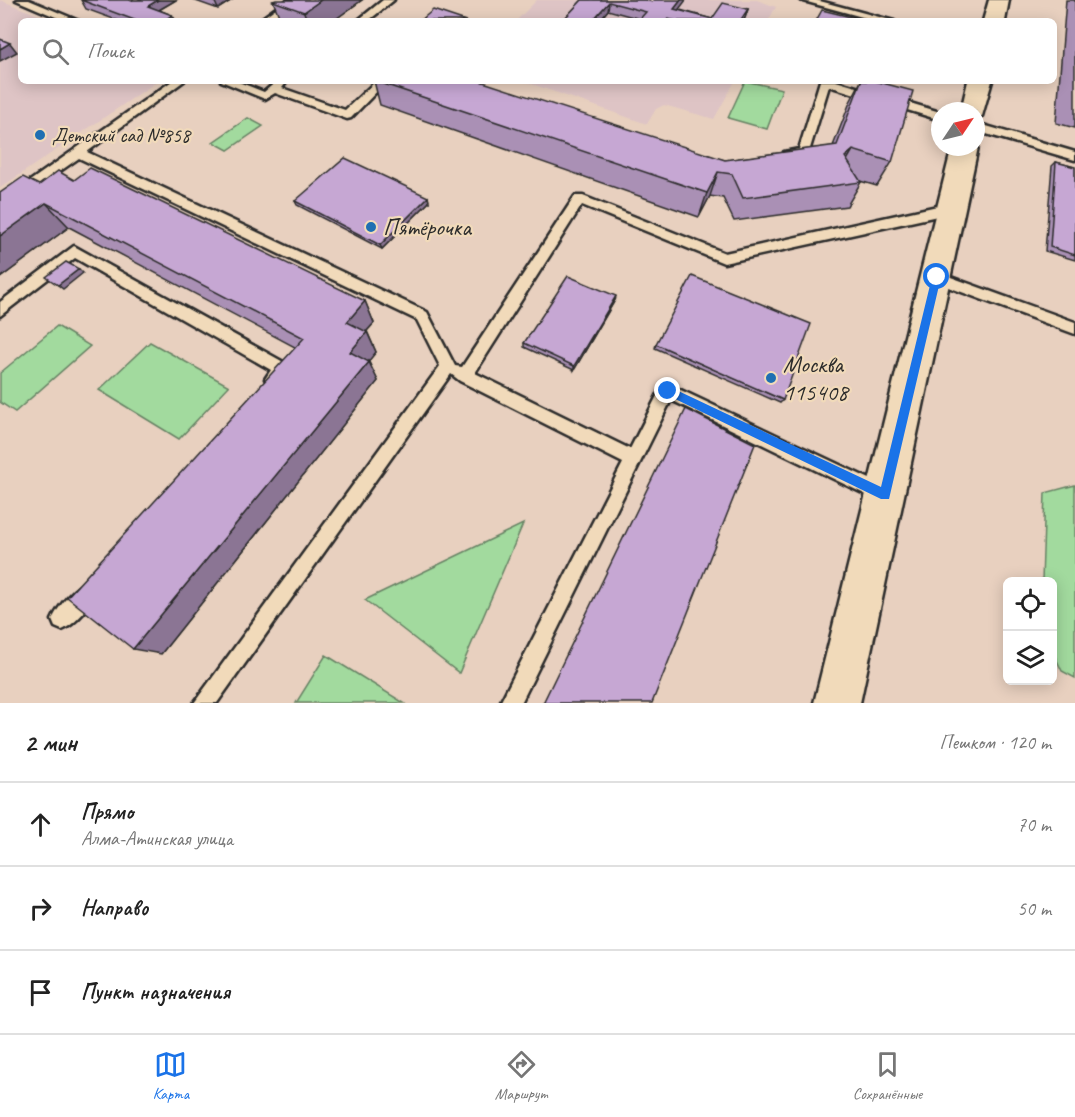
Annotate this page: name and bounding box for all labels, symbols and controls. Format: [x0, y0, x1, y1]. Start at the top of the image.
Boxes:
search box [18, 18, 1057, 84]
icon: search [39, 35, 72, 68]
text: Поиск [87, 37, 133, 65]
north arrow [931, 102, 985, 156]
place label: Детский сад №858 [52, 123, 192, 148]
marker: Детский сад №858 [33, 128, 47, 142]
place label: Пятёрочка [383, 212, 472, 242]
marker: Пятёрочка [364, 220, 378, 234]
route start [923, 263, 949, 289]
place label: Москва 115408 [783, 349, 850, 407]
marker: Москва 115408 [764, 371, 778, 385]
route end [654, 377, 680, 403]
map controls [1003, 577, 1057, 685]
button: locate [1003, 577, 1057, 631]
button: layers [1003, 631, 1057, 685]
text: 2 мин [24, 726, 77, 759]
text: Пешком · 120 m [939, 730, 1051, 755]
text: Прямо [81, 798, 133, 826]
icon: ahead [24, 808, 57, 841]
text: 70 m [1017, 812, 1051, 837]
text: Алма-Атинская улица [81, 826, 233, 851]
icon: right [24, 892, 57, 925]
text: Направо [81, 894, 148, 922]
text: 50 m [1017, 896, 1051, 921]
icon: arrive [24, 976, 57, 1009]
text: Пункт назначения [81, 978, 230, 1006]
tab: Карта [153, 1048, 189, 1104]
tab: Маршрут [495, 1048, 547, 1104]
tab: Сохранённые [853, 1048, 922, 1104]

